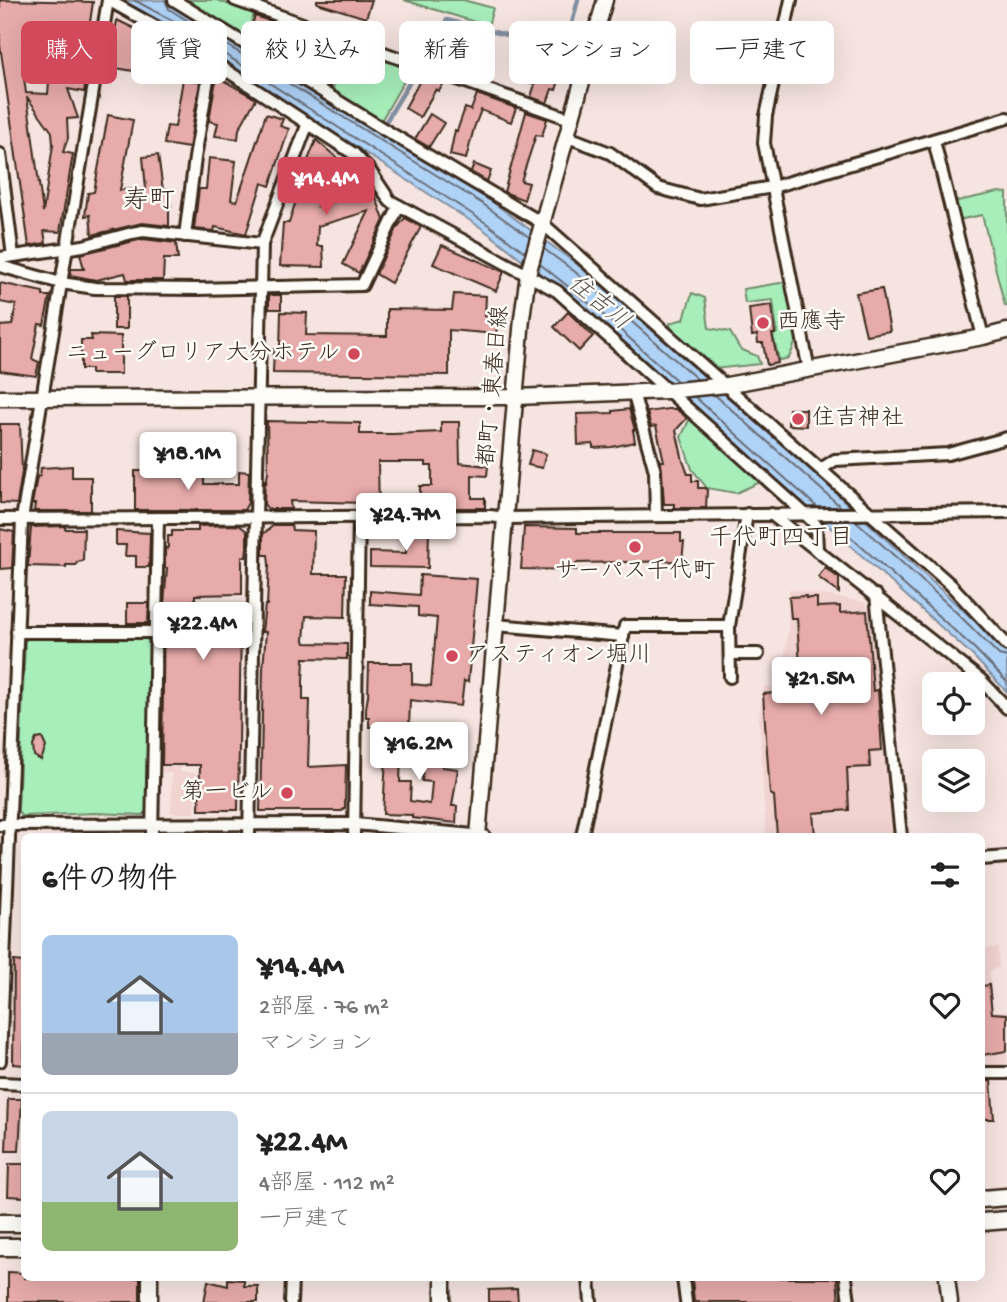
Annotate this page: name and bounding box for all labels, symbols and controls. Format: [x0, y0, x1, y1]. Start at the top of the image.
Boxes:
chip: 購入 [21, 21, 117, 84]
chip: 賃貸 [131, 21, 227, 84]
chip: 絞り込み [241, 21, 385, 84]
chip: 新着 [399, 21, 495, 84]
chip: マンション [509, 21, 676, 84]
chip: 一戸建て [690, 21, 834, 84]
pin: ¥14.4M [269, 158, 383, 217]
text: ¥14.4M [294, 166, 358, 193]
district label: 寿町 [123, 186, 175, 218]
water label: 住吉川 [561, 269, 636, 338]
street label: 都町・東春日線 [474, 305, 515, 467]
place label: 西應寺 [777, 309, 846, 337]
marker: 西應寺 [755, 315, 771, 331]
place label: ニューグロリア大分ホテル [65, 340, 340, 368]
marker: ニューグロリア大分ホテル [346, 346, 362, 362]
place label: 住吉神社 [812, 405, 904, 433]
marker: 住吉神社 [790, 411, 806, 427]
pin: ¥18.1M [131, 433, 245, 492]
text: ¥18.1M [155, 441, 221, 468]
pin: ¥24.7M [349, 494, 463, 553]
text: ¥24.7M [372, 502, 440, 529]
district label: 千代町四丁目 [709, 525, 853, 554]
marker: サーパス千代町 [627, 539, 643, 555]
place label: サーパス千代町 [555, 558, 716, 586]
pin: ¥22.4M [146, 602, 260, 662]
text: ¥22.4M [169, 611, 237, 638]
place label: アスティオン堀川 [466, 643, 651, 670]
marker: アスティオン堀川 [444, 648, 460, 664]
pin: ¥21.5M [764, 658, 878, 717]
text: ¥21.5M [788, 666, 854, 693]
map controls [922, 672, 985, 812]
button: locate [922, 672, 985, 735]
pin: ¥16.2M [362, 722, 476, 782]
text: ¥16.2M [386, 731, 452, 758]
button: layers [922, 749, 985, 812]
place label: 第一ビル [181, 779, 273, 807]
marker: 第一ビル [279, 785, 295, 801]
icon: filters [926, 856, 964, 894]
text: 6件の物件 [42, 864, 177, 899]
text: ¥14.4M [259, 951, 344, 986]
icon: home [98, 963, 182, 1047]
icon: heart [926, 986, 964, 1024]
text: 2部屋 · 76 m² [259, 995, 389, 1022]
text: マンション [259, 1031, 373, 1058]
text: ¥22.4M [259, 1127, 347, 1162]
icon: home [98, 1139, 182, 1223]
icon: heart [926, 1162, 964, 1200]
text: 4部屋 · 112 m² [259, 1171, 395, 1198]
text: 一戸建て [259, 1207, 351, 1234]

